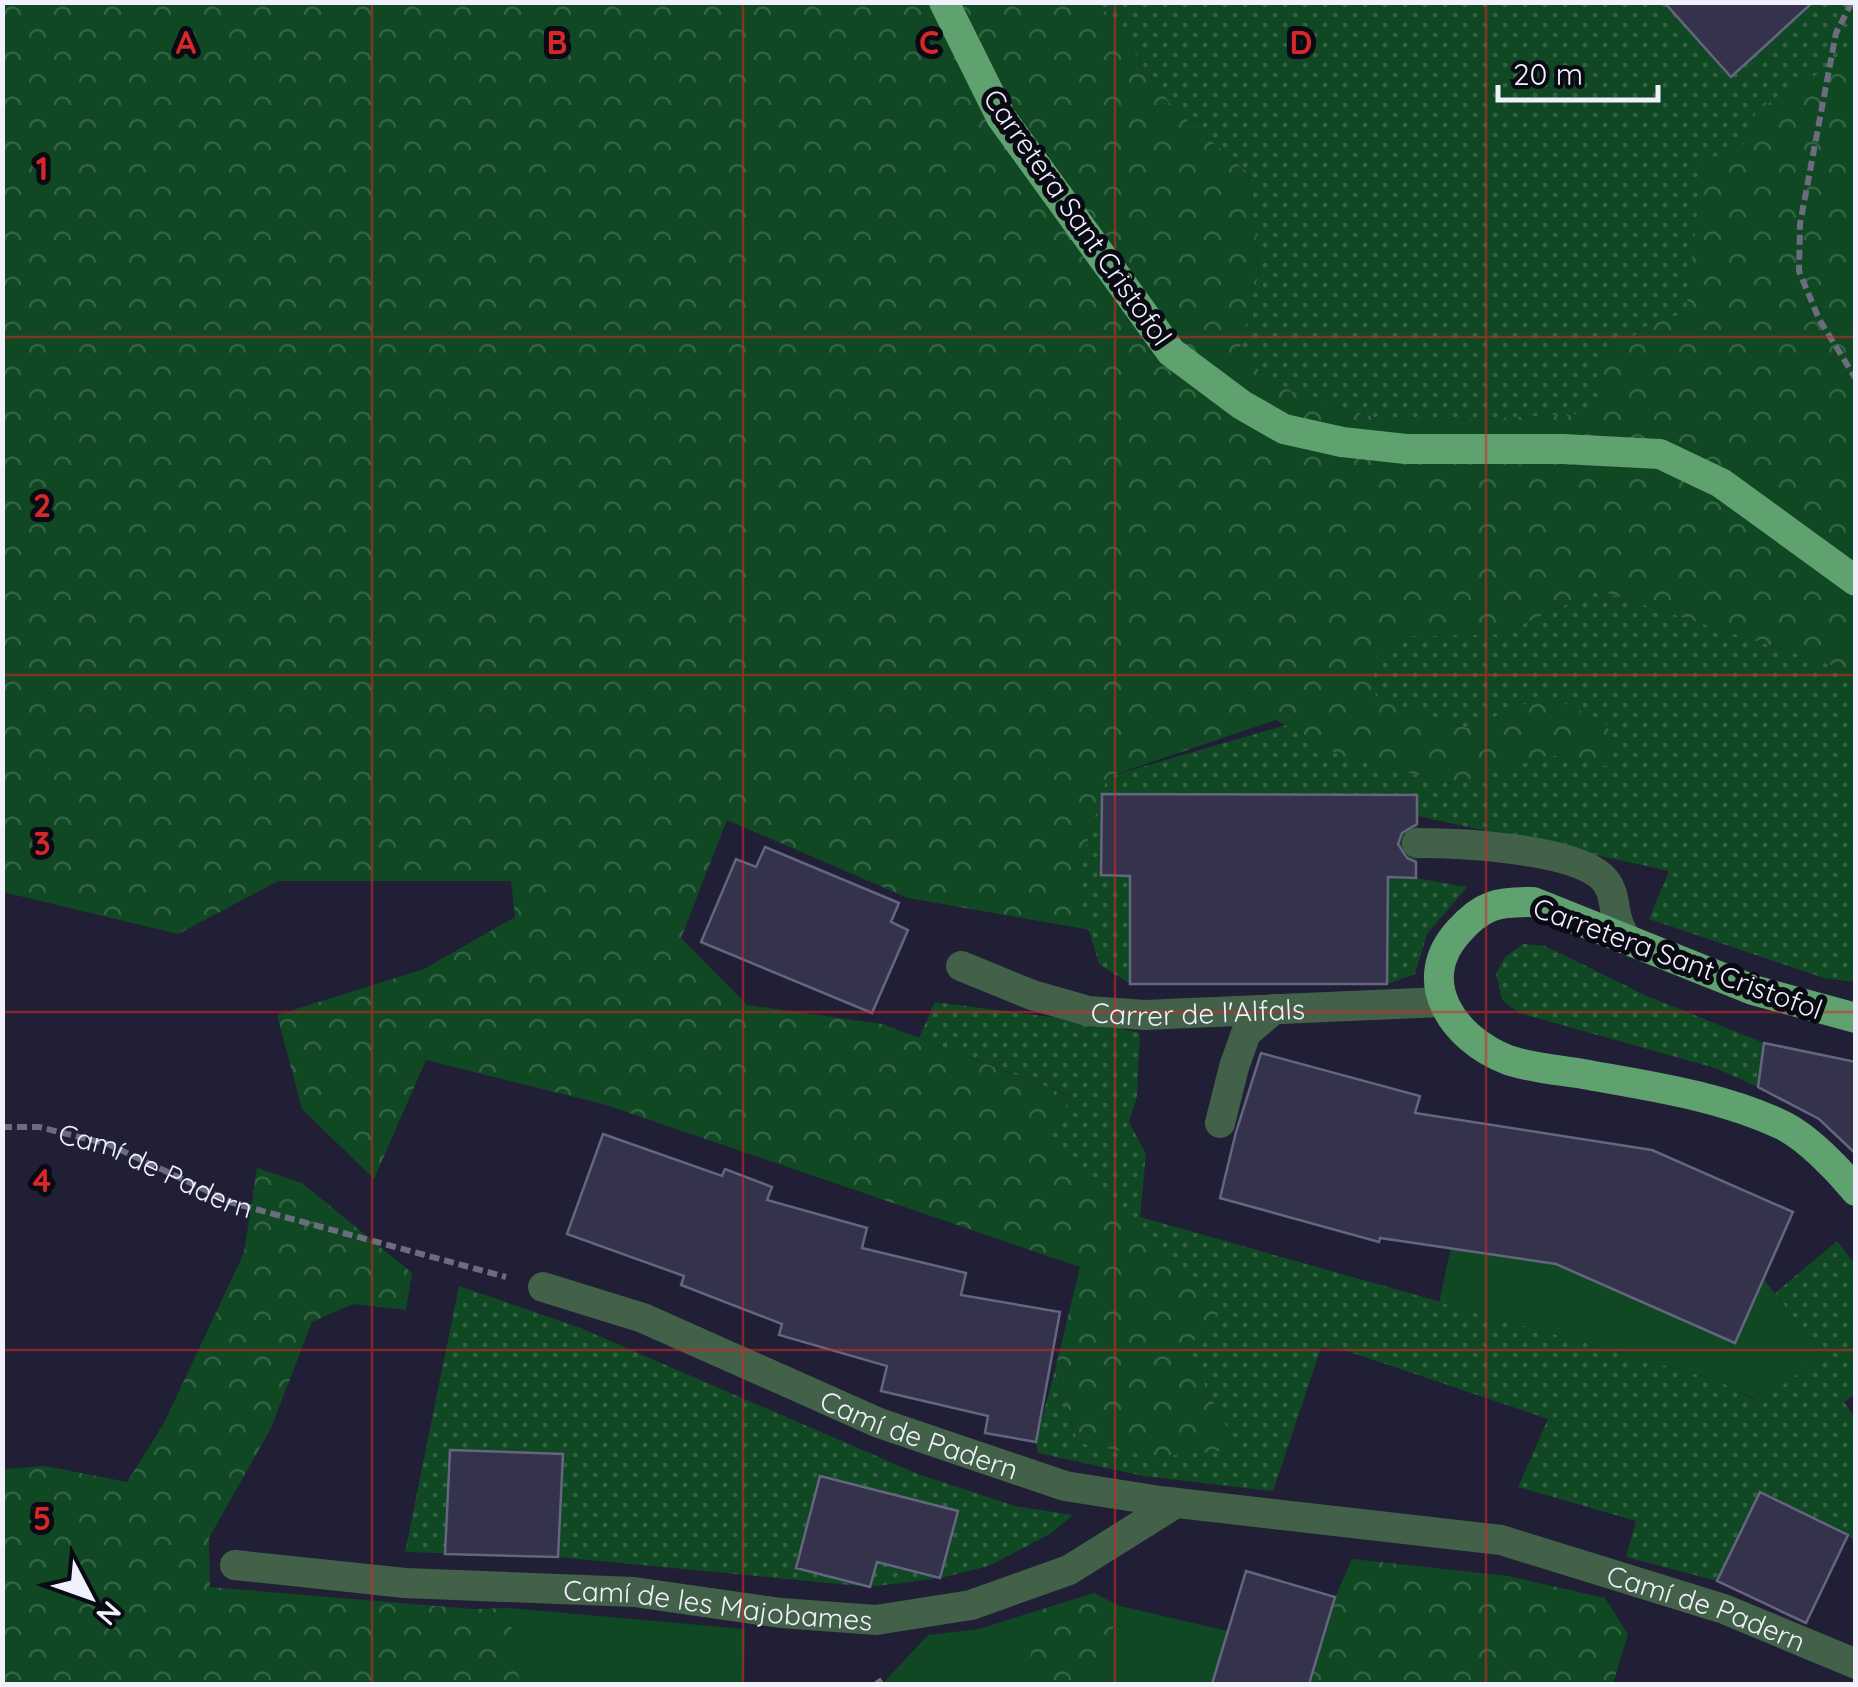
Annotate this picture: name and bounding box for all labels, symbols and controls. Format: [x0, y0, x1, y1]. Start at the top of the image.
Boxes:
text: A [176, 22, 197, 62]
text: B [547, 22, 567, 62]
text: C [919, 22, 939, 62]
text: D [1290, 22, 1312, 62]
scale bar [1498, 40, 1658, 102]
text: 20 m [1513, 55, 1583, 93]
street label: Carretera Sant Cristofol [976, 82, 1180, 352]
text: 1 [36, 148, 48, 188]
text: 2 [33, 485, 51, 525]
text: 3 [33, 823, 51, 863]
street label: Carretera Sant Cristofol [1529, 889, 1827, 1027]
street label: Carrer de l'Alfals [1090, 990, 1306, 1033]
street label: Camí de Padern [55, 1115, 257, 1225]
text: 4 [33, 1160, 52, 1200]
street label: Camí de Padern [815, 1382, 1023, 1486]
text: 5 [33, 1498, 51, 1538]
north arrow [40, 1547, 140, 1647]
street label: Camí de Padern [1603, 1556, 1811, 1659]
street label: Camí de les Majobames [563, 1572, 874, 1637]
text: N [89, 1594, 129, 1633]

